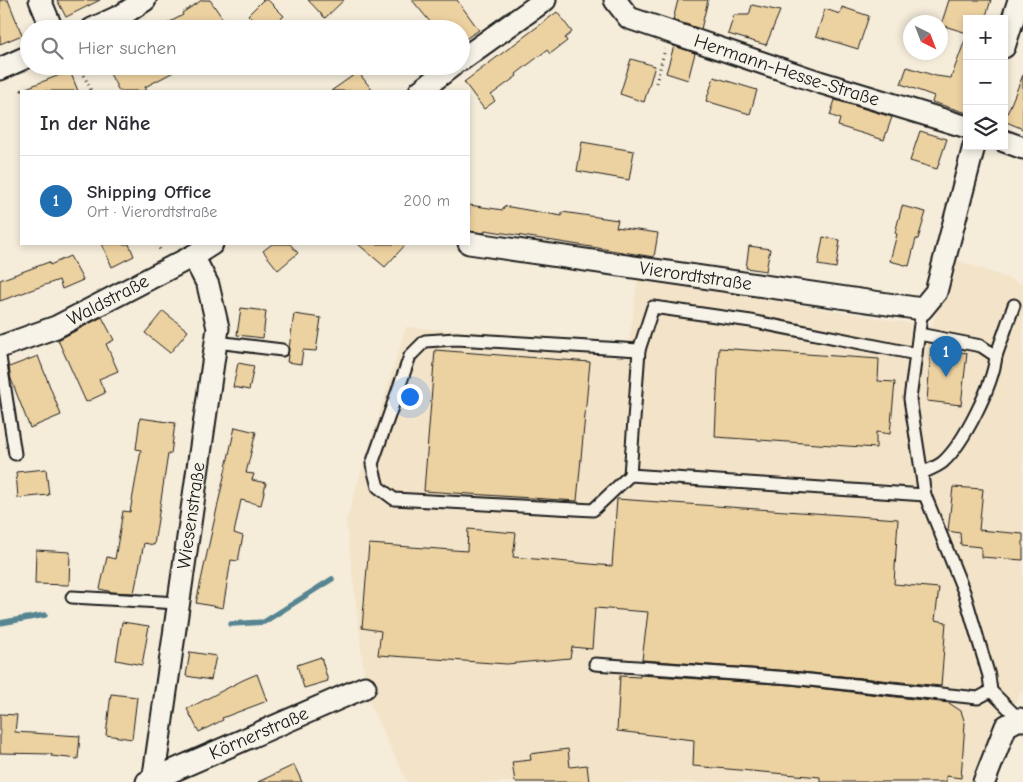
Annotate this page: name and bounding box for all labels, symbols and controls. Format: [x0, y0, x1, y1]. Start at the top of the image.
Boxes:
north arrow [903, 15, 948, 60]
map controls [963, 15, 1008, 150]
button: + [963, 15, 1008, 60]
search box [20, 20, 470, 75]
street label: Hermann-Hesse-Straße [691, 30, 882, 111]
icon: search [38, 34, 66, 62]
text: Hier suchen [78, 37, 176, 59]
button: − [963, 60, 1008, 105]
button: layers [963, 105, 1008, 150]
text: In der Nähe [40, 111, 150, 135]
text: Shipping Office [87, 181, 211, 203]
text: 1 [53, 192, 59, 210]
text: 200 m [404, 192, 450, 210]
text: Ort · Vierordtstraße [87, 203, 217, 221]
street label: Vierordtstraße [638, 257, 753, 295]
street label: Waldstraße [63, 270, 153, 330]
pin: 1 [930, 336, 962, 377]
your location [397, 384, 423, 410]
street label: Wiesenstraße [173, 461, 210, 571]
street label: Körnerstraße [206, 702, 312, 764]

